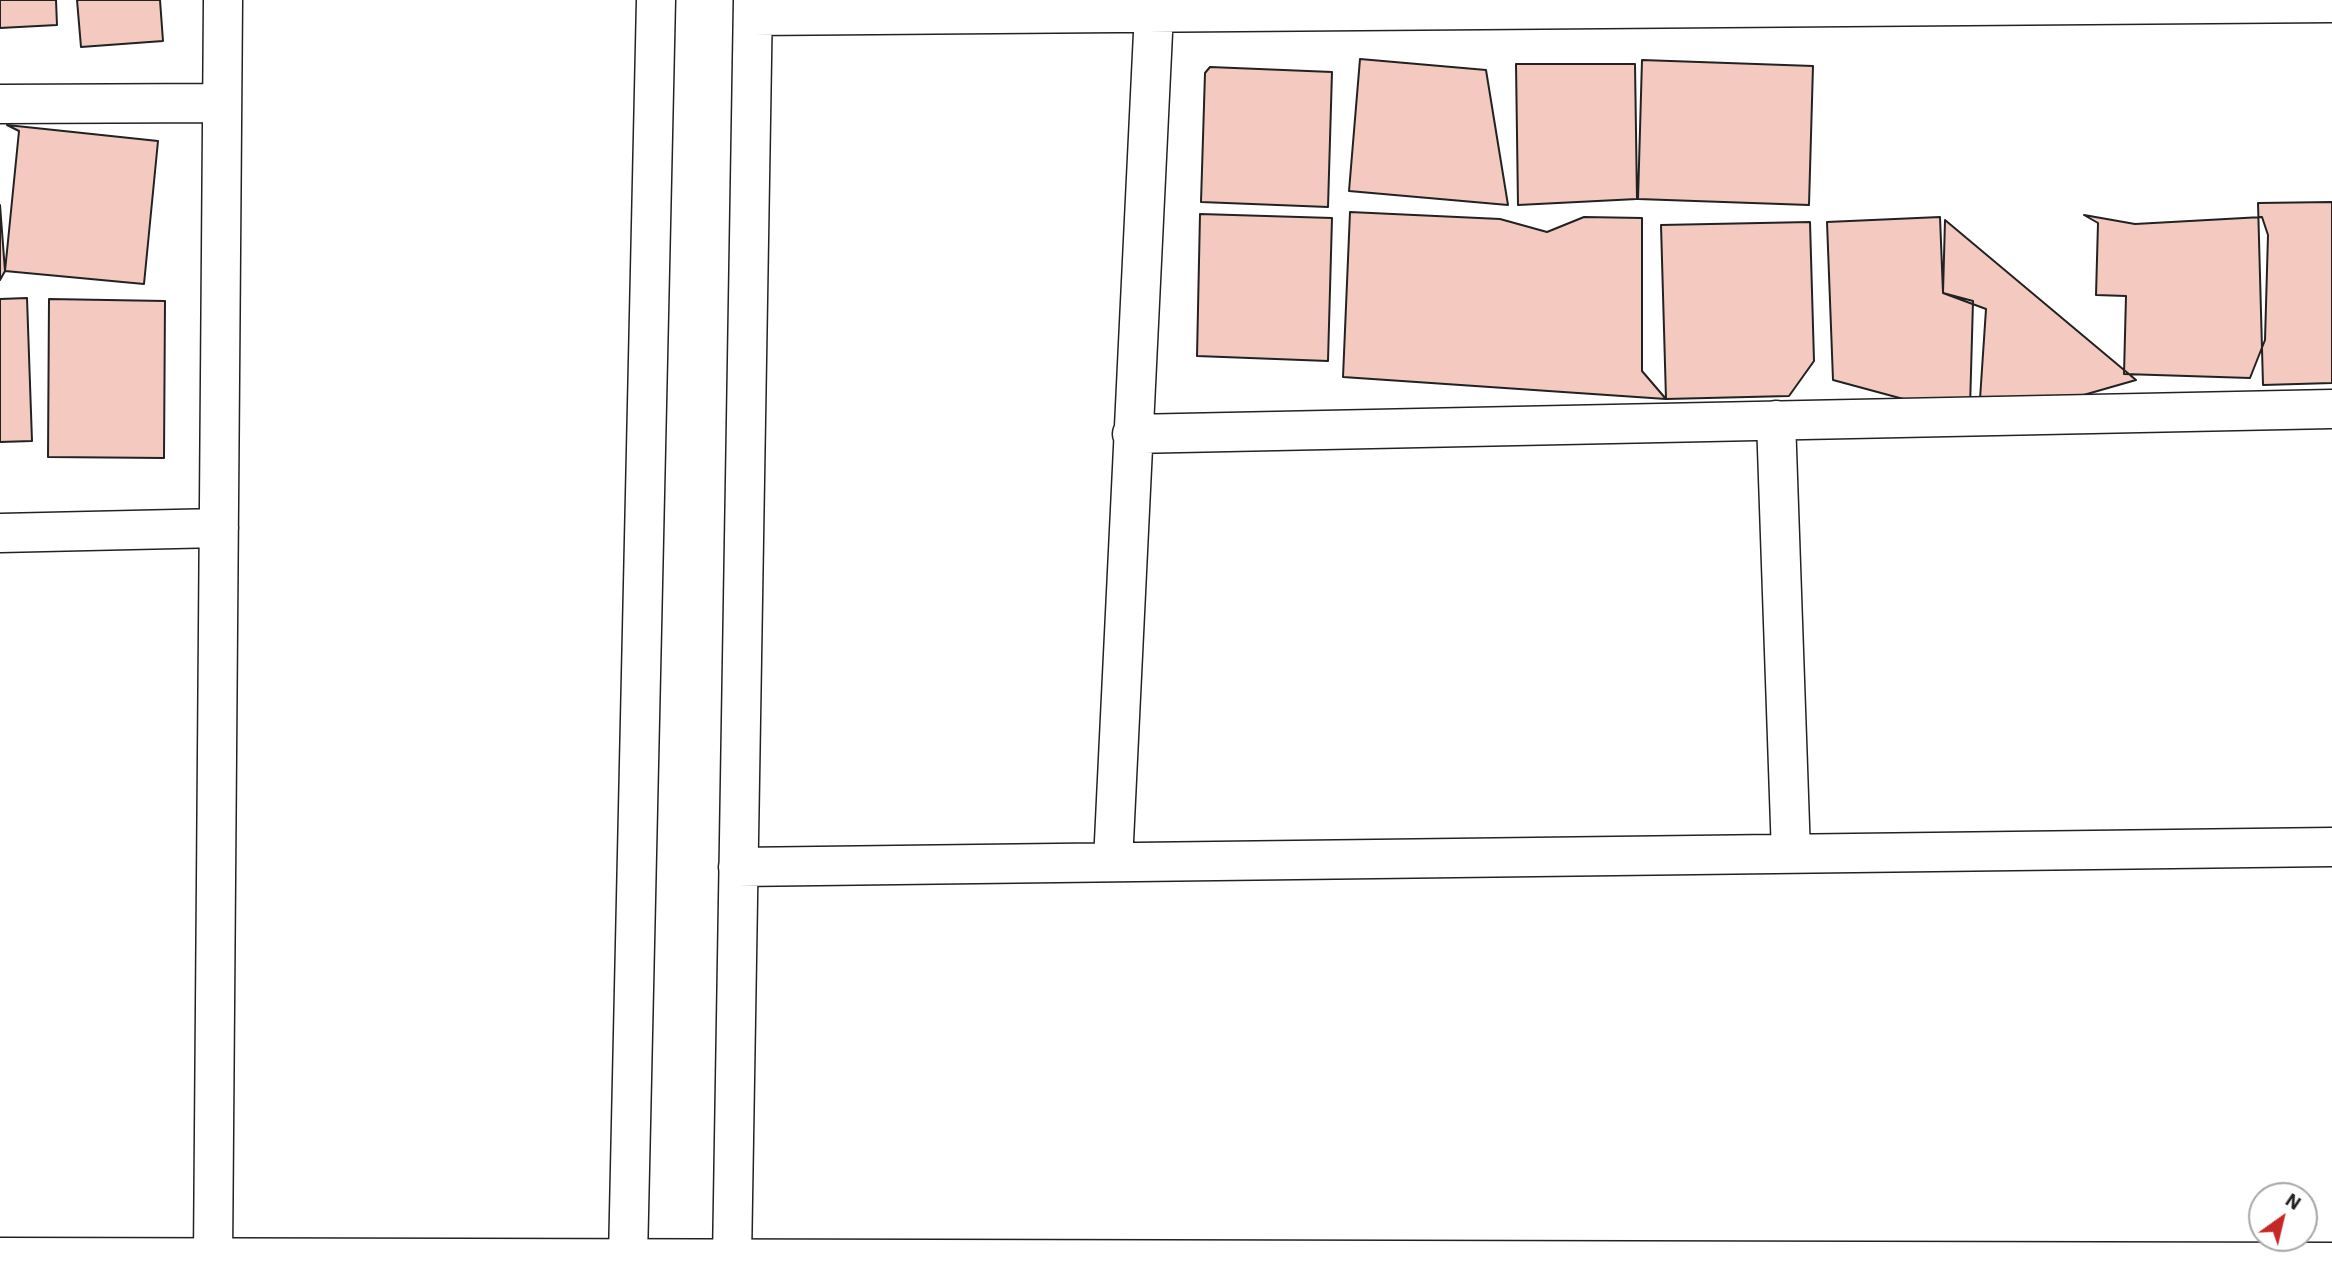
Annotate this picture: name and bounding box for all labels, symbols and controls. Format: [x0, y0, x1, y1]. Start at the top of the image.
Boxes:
north arrow [2248, 1182, 2318, 1252]
text: N [2281, 1187, 2306, 1215]

